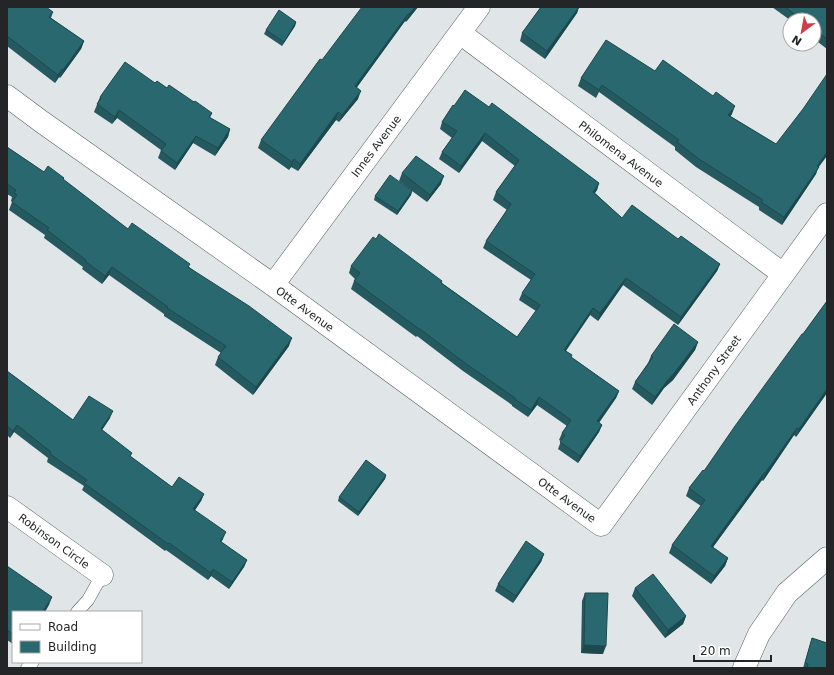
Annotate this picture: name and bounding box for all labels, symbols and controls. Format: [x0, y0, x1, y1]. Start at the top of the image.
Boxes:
north arrow [782, 12, 822, 52]
text: N [790, 32, 804, 48]
street label: Innes Avenue [349, 113, 404, 180]
street label: Philomena Avenue [576, 119, 666, 190]
street label: Otte Avenue [273, 284, 336, 335]
street label: Anthony Street [685, 332, 744, 408]
street label: Otte Avenue [535, 475, 598, 526]
street label: Robinson Circle [16, 511, 92, 572]
legend [12, 611, 142, 663]
text: Road [48, 620, 78, 634]
scale bar [694, 637, 771, 663]
text: Building [48, 640, 97, 654]
text: 20 m [700, 644, 731, 658]

